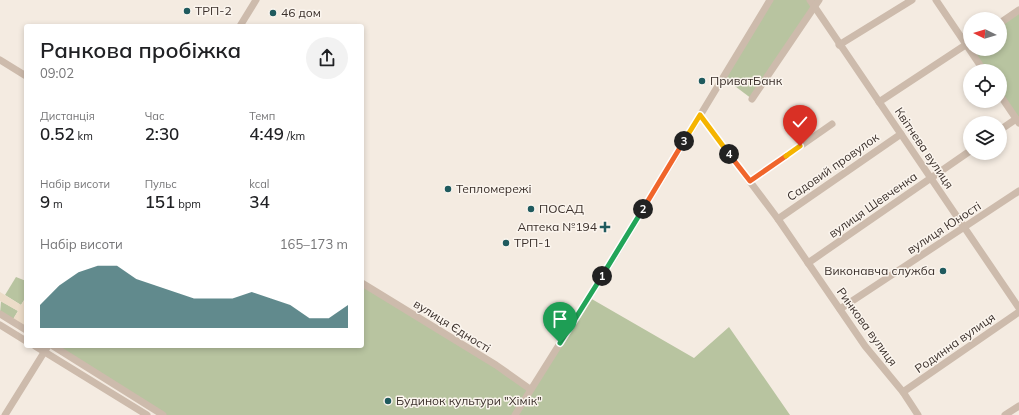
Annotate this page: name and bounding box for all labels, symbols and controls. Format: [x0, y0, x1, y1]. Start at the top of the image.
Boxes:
place label: ТРП-2 [195, 3, 232, 18]
place label: 46 дом [281, 5, 321, 20]
marker: ТРП-2 [182, 6, 192, 16]
marker: 46 дом [268, 8, 278, 18]
north arrow [963, 12, 1007, 56]
map controls [963, 12, 1007, 160]
text: Ранкова пробіжка [40, 36, 241, 64]
button: share [306, 37, 348, 79]
button: locate [963, 64, 1007, 108]
text: 09:02 [40, 65, 74, 81]
place label: ПриватБанк [710, 73, 783, 88]
marker: ПриватБанк [697, 76, 707, 86]
street label: Квітнева вулиця [892, 104, 957, 191]
pin [783, 105, 817, 146]
text: Дистанція [40, 109, 95, 123]
text: Час [145, 109, 165, 123]
text: Темп [249, 109, 275, 123]
icon: check [789, 111, 811, 133]
button: layers [963, 116, 1007, 160]
text: 0.52 [40, 123, 75, 144]
text: 2:30 [145, 123, 179, 144]
text: 4:49 [249, 123, 284, 144]
text: km [75, 129, 93, 143]
text: /km [284, 129, 305, 143]
street label: Садовий провулок [784, 129, 882, 204]
pin: 3 [674, 131, 694, 151]
text: 3 [681, 134, 687, 148]
pin: 4 [719, 144, 739, 164]
text: 4 [726, 147, 732, 161]
street label: вулиця Шевченка [825, 168, 920, 241]
text: Набір висоти [40, 177, 110, 191]
text: Пульс [145, 177, 177, 191]
text: kcal [249, 177, 269, 191]
place label: Тепломережі [456, 181, 532, 196]
marker: Тепломережі [443, 184, 453, 194]
text: 9 [40, 191, 50, 212]
text: 151 [145, 191, 175, 212]
text: 34 [249, 191, 270, 212]
text: m [50, 197, 63, 211]
text: bpm [175, 197, 201, 211]
street label: вулиця Юності [904, 198, 984, 257]
pin: 2 [633, 199, 653, 219]
place label: ПОСАД [539, 201, 584, 216]
text: 2 [640, 202, 646, 216]
marker: ПОСАД [526, 204, 536, 214]
place label: Аптека №194 [517, 219, 597, 234]
marker: Аптека №194 [600, 222, 610, 232]
place label: ТРП-1 [514, 235, 551, 250]
text: Набір висоти [40, 236, 123, 252]
text: 165–173 m [280, 236, 348, 252]
marker: ТРП-1 [501, 238, 511, 248]
place label: Виконавча служба [824, 263, 935, 278]
pin: 1 [592, 266, 612, 286]
marker: Виконавча служба [938, 266, 948, 276]
text: 1 [599, 269, 605, 283]
street label: Ринкова вулиця [834, 284, 901, 369]
street label: вулиця Єдності [411, 296, 494, 355]
pin [543, 302, 577, 343]
icon: arrive [549, 308, 571, 330]
street label: Родинна вулиця [912, 309, 998, 376]
place label: Будинок культури "Хімік" [396, 393, 542, 408]
marker: Будинок культури "Хімік" [383, 396, 393, 406]

